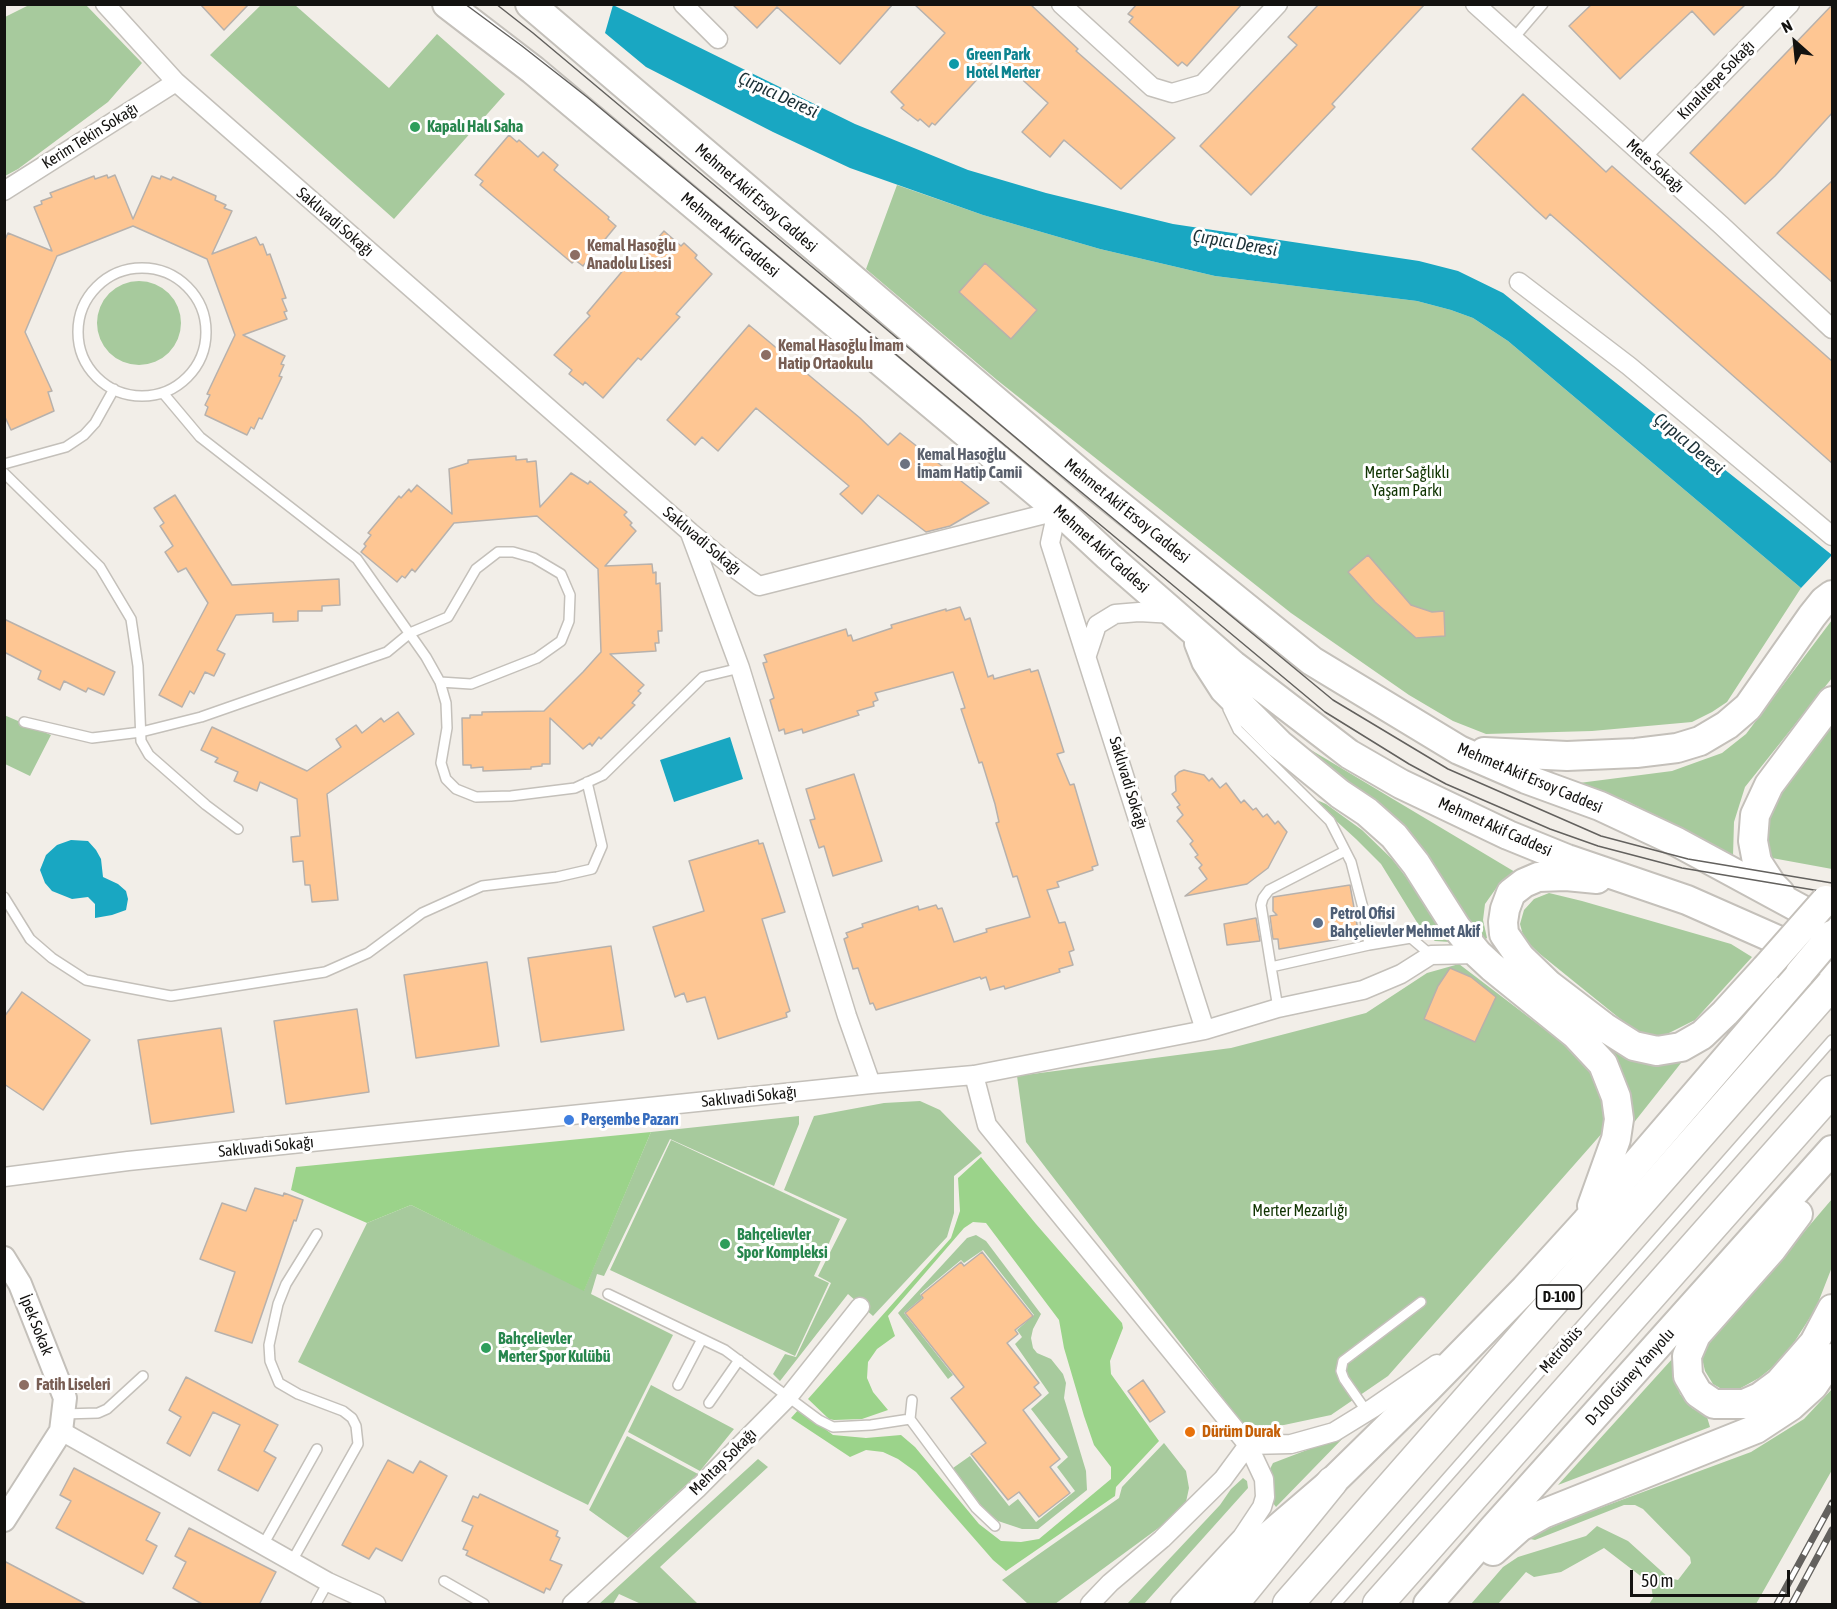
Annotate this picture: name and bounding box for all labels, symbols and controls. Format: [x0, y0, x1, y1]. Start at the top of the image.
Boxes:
north arrow [1765, 12, 1825, 72]
text: N [1779, 16, 1795, 36]
street label: Kınalıtepe Sokağı [1673, 36, 1759, 124]
place label: Green Park Hotel Merter [966, 45, 1040, 83]
marker: Green Park Hotel Merter [947, 57, 961, 71]
water label: Çırpıcı Deresi [735, 67, 821, 123]
street label: Kerim Tekin Sokağı [38, 99, 142, 173]
place label: Kapalı Halı Saha [427, 117, 523, 137]
marker: Kapalı Halı Saha [408, 120, 422, 134]
street label: Mete Sokağı [1622, 135, 1688, 197]
street label: Mehmet Akif Ersoy Caddesi [691, 140, 821, 256]
street label: Saklıvadi Sokağı [293, 183, 377, 261]
street label: Mehmet Akif Caddesi [677, 188, 783, 282]
water label: Çırpıcı Deresi [1191, 225, 1279, 261]
place label: Kemal Hasoğlu Anadolu Lisesi [587, 236, 676, 274]
marker: Kemal Hasoğlu Anadolu Lisesi [568, 248, 582, 262]
place label: Kemal Hasoğlu İmam Hatip Ortaokulu [778, 336, 904, 374]
marker: Kemal Hasoğlu İmam Hatip Ortaokulu [759, 348, 773, 362]
water label: Çırpıcı Deresi [1649, 408, 1729, 480]
place label: Kemal Hasoğlu İmam Hatip Camii [917, 445, 1022, 483]
street label: Mehmet Akif Ersoy Caddesi [1060, 455, 1194, 567]
marker: Kemal Hasoğlu İmam Hatip Camii [898, 457, 912, 471]
park label: Merter Sağlıklı Yaşam Parkı [1364, 463, 1450, 501]
street label: Mehmet Akif Caddesi [1049, 501, 1153, 597]
street label: Saklıvadi Sokağı [659, 503, 745, 579]
street label: Saklıvadi Sokağı [1105, 734, 1151, 832]
street label: Mehmet Akif Ersoy Caddesi [1455, 739, 1605, 817]
street label: Mehmet Akif Caddesi [1435, 793, 1555, 861]
place label: Petrol Ofisi Bahçelievler Mehmet Akif [1330, 904, 1480, 942]
marker: Petrol Ofisi Bahçelievler Mehmet Akif [1311, 916, 1325, 930]
street label: Saklıvadi Sokağı [700, 1082, 798, 1112]
place label: Perşembe Pazarı [581, 1110, 679, 1130]
marker: Perşembe Pazarı [562, 1113, 576, 1127]
street label: Saklıvadi Sokağı [217, 1132, 315, 1162]
park label: Merter Mezarlığı [1252, 1201, 1348, 1221]
place label: Bahçelievler Spor Kompleksi [737, 1225, 828, 1263]
marker: Bahçelievler Spor Kompleksi [718, 1237, 732, 1251]
road number: D-100 [1536, 1285, 1582, 1309]
street label: İpek Sokak [15, 1292, 57, 1358]
street label: Metrobüs [1535, 1323, 1587, 1377]
street label: D-100 Güney Yanyolu [1581, 1324, 1679, 1430]
place label: Bahçelievler Merter Spor Kulübü [498, 1329, 611, 1367]
marker: Bahçelievler Merter Spor Kulübü [479, 1341, 493, 1355]
place label: Fatih Liseleri [36, 1375, 110, 1395]
marker: Fatih Liseleri [17, 1378, 31, 1392]
place label: Dürüm Durak [1202, 1422, 1280, 1442]
street label: Mehtap Sokağı [686, 1425, 760, 1499]
marker: Dürüm Durak [1183, 1425, 1197, 1439]
scale bar [1633, 1558, 1794, 1596]
text: 50 m [1641, 1570, 1673, 1591]

